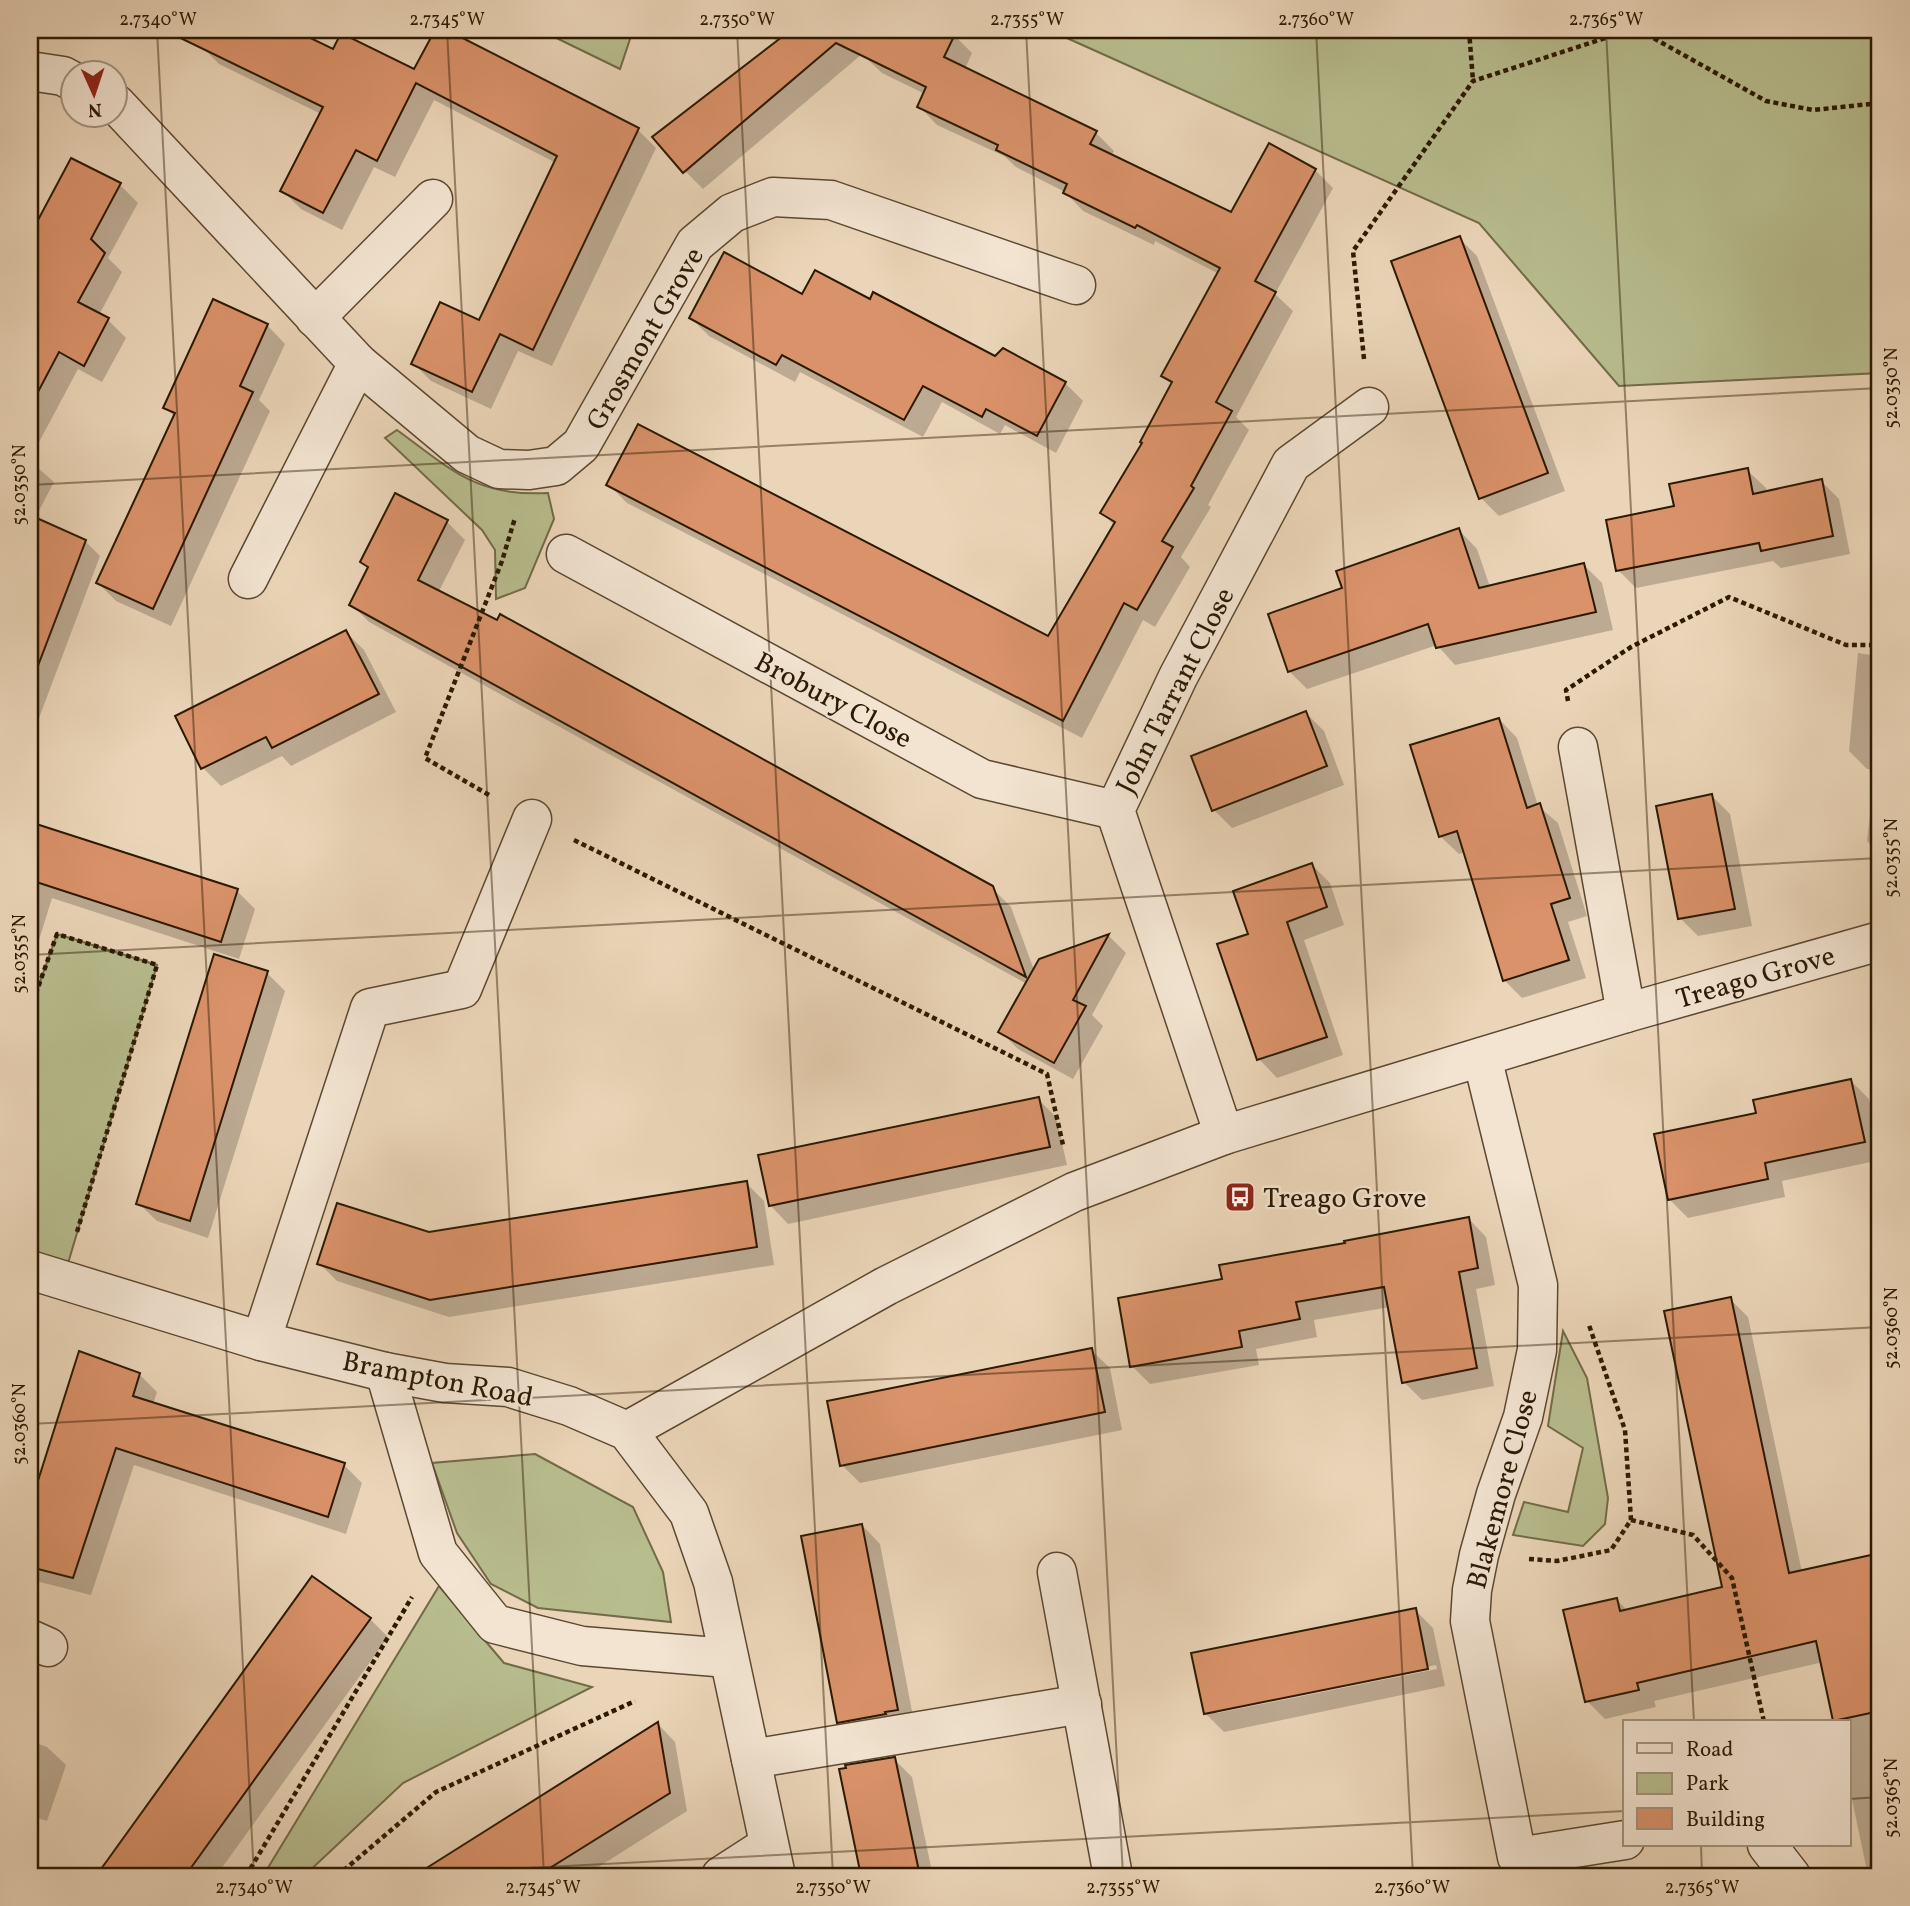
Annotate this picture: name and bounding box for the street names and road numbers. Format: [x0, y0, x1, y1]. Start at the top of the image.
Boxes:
street label: Grosmont Grove [578, 241, 714, 438]
street label: John Tarrant Close [1107, 581, 1245, 801]
street label: Brobury Close [747, 643, 919, 759]
street label: Treago Grove [1672, 937, 1840, 1020]
street label: Brampton Road [339, 1343, 536, 1418]
street label: Blakemore Close [1458, 1386, 1549, 1594]

